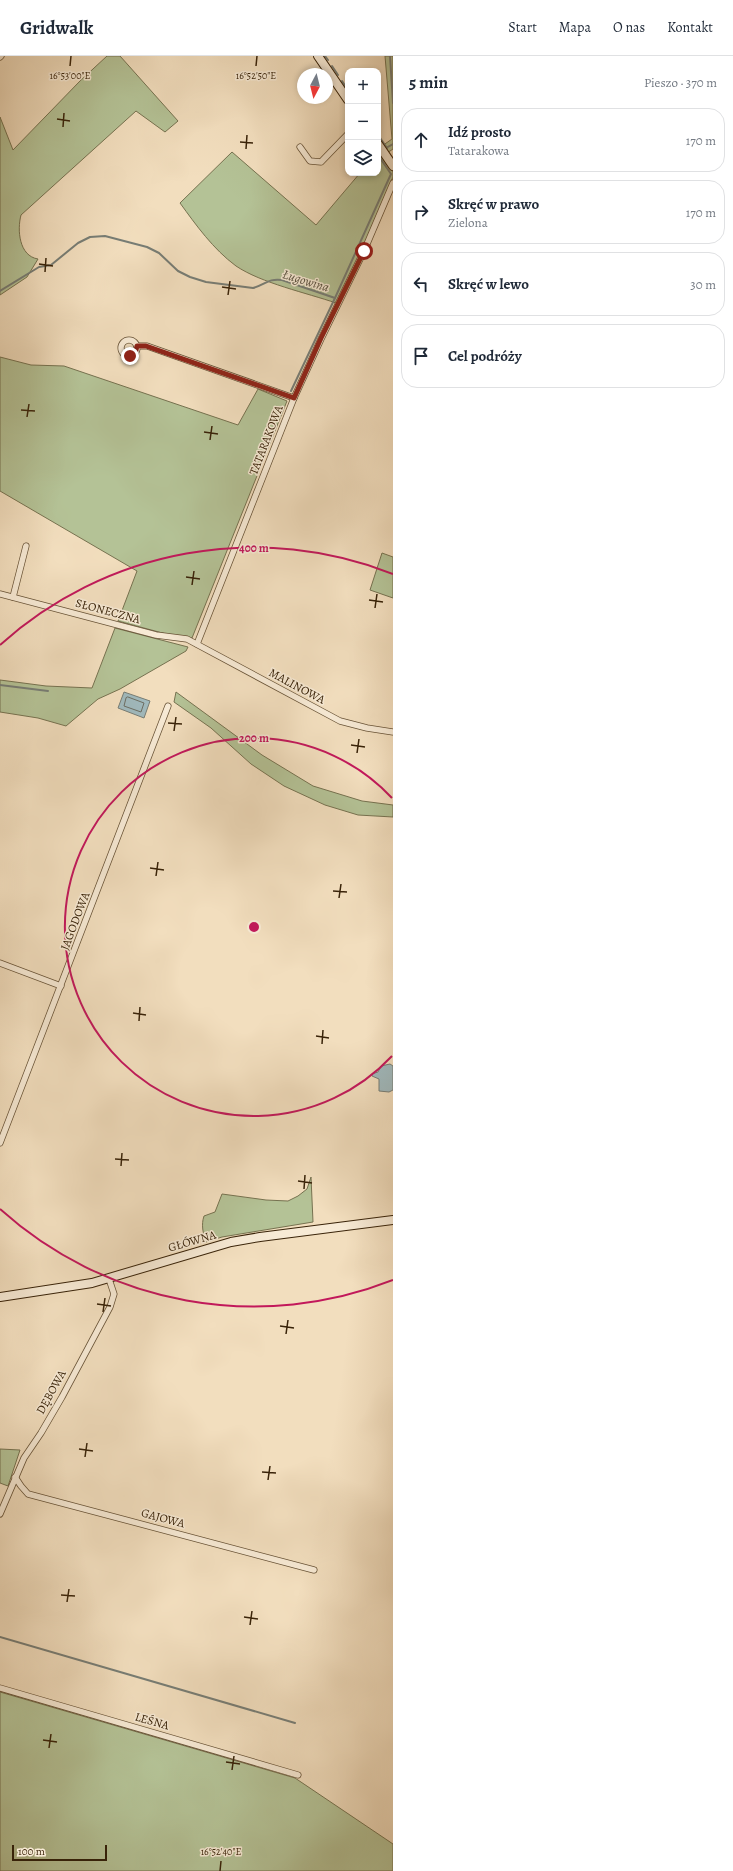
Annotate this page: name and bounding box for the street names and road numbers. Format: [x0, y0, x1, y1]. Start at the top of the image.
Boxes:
street label: TATARAKOWA [245, 402, 287, 477]
street label: SŁONECZNA [74, 595, 143, 628]
street label: MALINOWA [266, 664, 329, 708]
street label: JAGODOWA [57, 889, 94, 952]
street label: GŁÓWNA [166, 1226, 219, 1255]
street label: DĘBOWA [32, 1366, 70, 1417]
street label: GAJOWA [139, 1505, 187, 1532]
street label: LEŚNA [133, 1709, 172, 1734]

